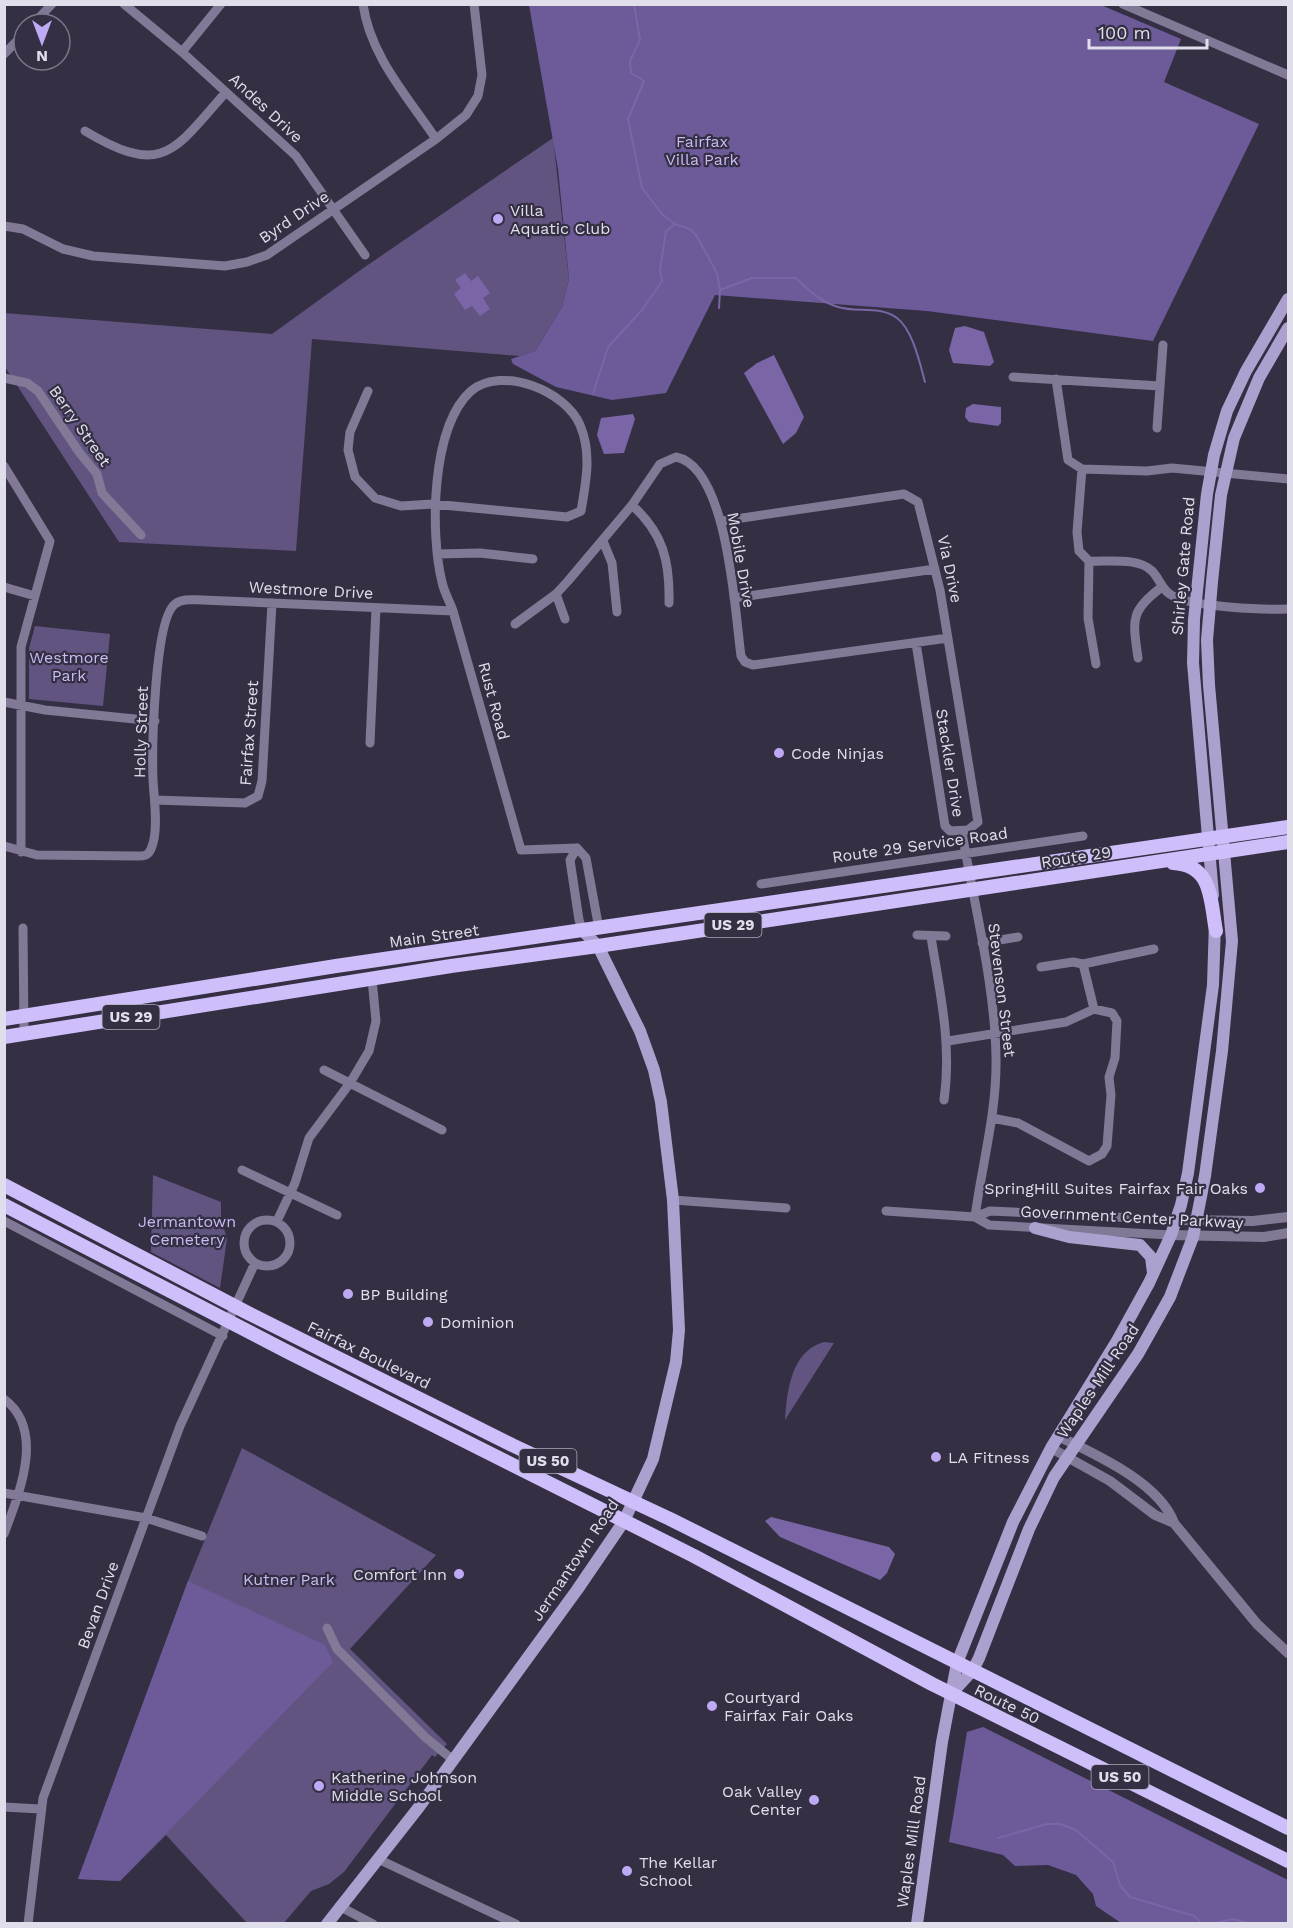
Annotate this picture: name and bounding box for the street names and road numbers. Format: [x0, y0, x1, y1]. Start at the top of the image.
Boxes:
street label: Andes Drive [225, 69, 307, 147]
street label: Byrd Drive [255, 187, 333, 247]
street label: Berry Street [45, 382, 115, 470]
street label: Shirley Gate Road [1167, 496, 1199, 636]
street label: Mobile Drive [723, 511, 759, 609]
street label: Via Drive [934, 533, 966, 605]
street label: Westmore Drive [248, 577, 374, 603]
street label: Rust Road [474, 660, 514, 742]
street label: Fairfax Street [236, 679, 262, 786]
street label: Holly Street [130, 685, 152, 778]
street label: Stackler Drive [932, 707, 968, 819]
street label: Route 29 Service Road [831, 823, 1009, 867]
street label: Route 29 [1040, 842, 1112, 872]
road number: US 29 [704, 913, 762, 937]
street label: Main Street [388, 920, 480, 952]
street label: Stevenson Street [984, 922, 1020, 1058]
road number: US 29 [102, 1005, 160, 1029]
street label: Government Center Parkway [1020, 1202, 1245, 1232]
street label: Fairfax Boulevard [304, 1317, 434, 1393]
street label: Waples Mill Road [1053, 1320, 1143, 1442]
road number: US 50 [520, 1449, 576, 1473]
street label: Jermantown Road [527, 1496, 623, 1624]
street label: Bevan Drive [73, 1559, 123, 1651]
street label: Route 50 [971, 1680, 1043, 1728]
road number: US 50 [1092, 1765, 1148, 1789]
street label: Waples Mill Road [892, 1775, 930, 1909]

